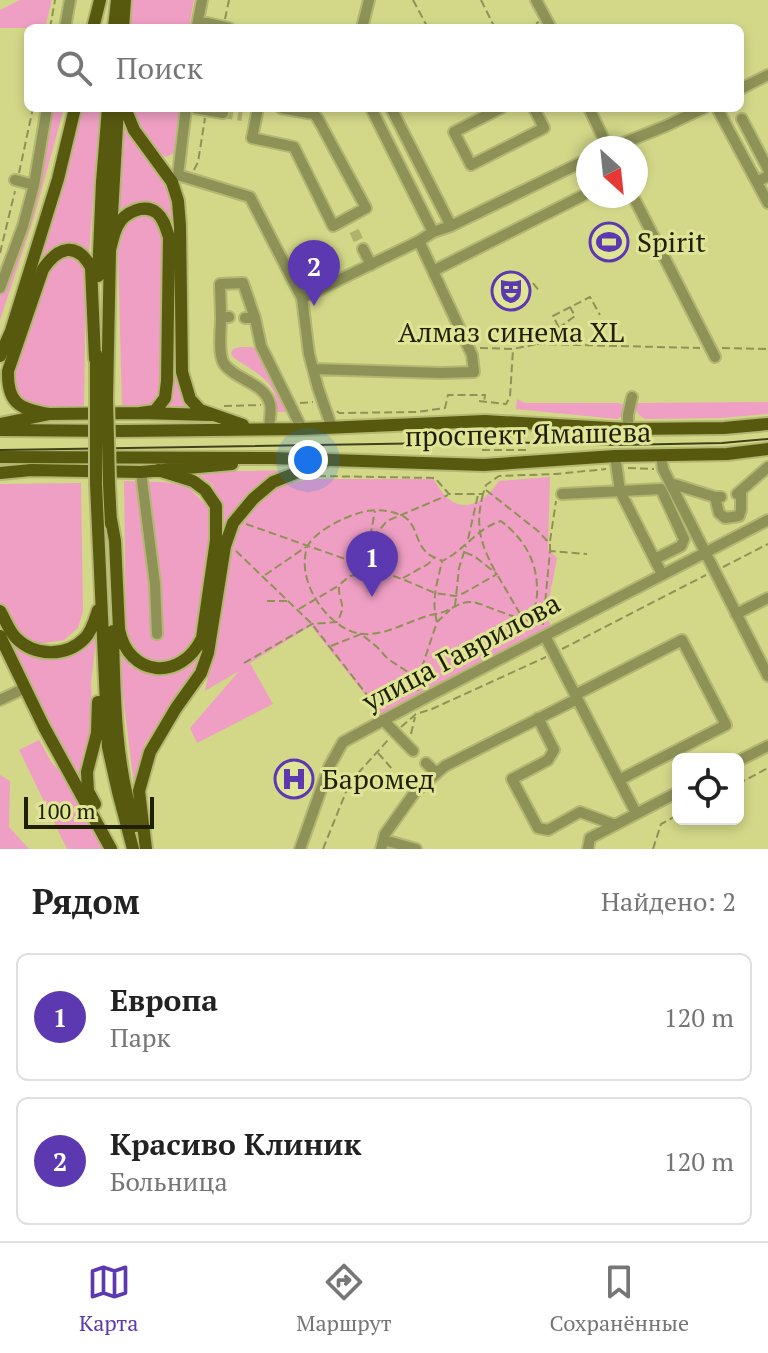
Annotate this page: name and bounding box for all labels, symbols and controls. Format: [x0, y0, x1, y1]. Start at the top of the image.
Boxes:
search box [24, 24, 744, 112]
icon: search [52, 46, 96, 90]
text: Поиск [116, 48, 203, 88]
north arrow [576, 136, 648, 208]
sports icon: Spirit [588, 221, 630, 263]
place label: Spirit [637, 223, 706, 260]
pin: 2 [288, 240, 340, 306]
theatre icon: Алмаз синема XL [490, 270, 532, 312]
place label: Алмаз синема XL [398, 313, 624, 350]
street label: проспект Ямашева [404, 413, 651, 454]
your location [288, 440, 328, 480]
pin: 1 [346, 531, 398, 597]
street label: улица Гаврилова [355, 584, 566, 720]
map controls [672, 753, 744, 825]
button: locate [672, 753, 744, 825]
hospital icon: Баромед [273, 758, 315, 800]
place label: Баромед [322, 760, 434, 797]
scale bar [24, 793, 154, 829]
text: 100 m [36, 796, 96, 825]
text: Рядом [32, 879, 140, 924]
text: Найдено: 2 [601, 884, 736, 918]
text: Европа [110, 980, 218, 1020]
text: 1 [53, 1000, 67, 1034]
text: 120 m [664, 1000, 734, 1034]
text: Парк [110, 1020, 171, 1054]
text: Красиво Клиник [110, 1124, 361, 1164]
text: 2 [53, 1144, 67, 1178]
text: 120 m [664, 1144, 734, 1178]
text: Больница [110, 1164, 228, 1198]
tab: Карта [79, 1260, 138, 1337]
tab: Маршрут [296, 1260, 392, 1337]
tab: Сохранённые [550, 1260, 689, 1337]

